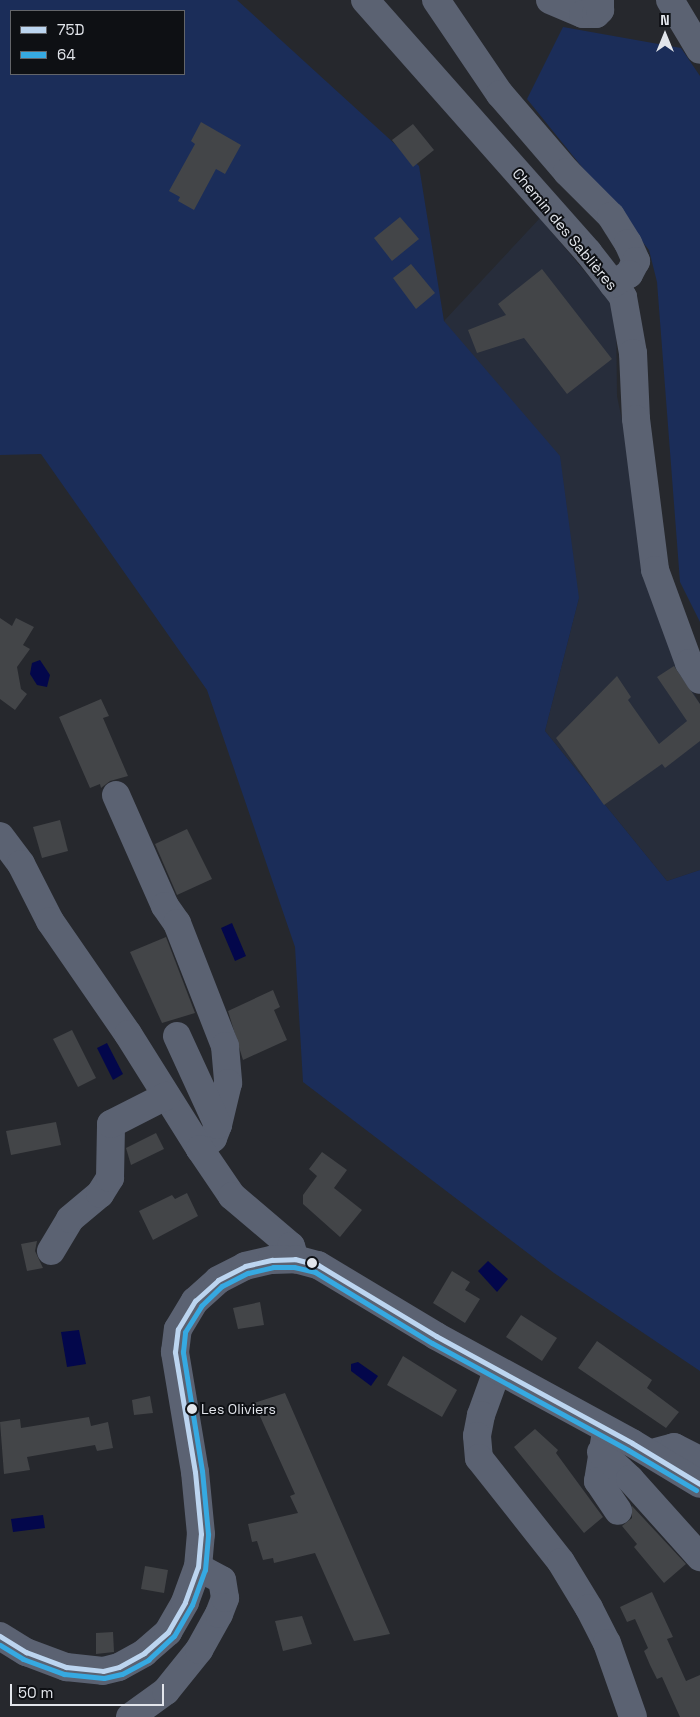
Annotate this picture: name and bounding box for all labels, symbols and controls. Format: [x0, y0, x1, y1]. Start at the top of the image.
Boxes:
legend [10, 10, 185, 75]
north arrow [640, 10, 690, 60]
text: N [660, 11, 670, 29]
text: 75D [57, 20, 84, 39]
text: 64 [57, 45, 76, 64]
street label: Chemin des Sablières [509, 164, 621, 294]
unlabelled marker [307, 1258, 317, 1268]
place label: Les Oliviers [201, 1401, 276, 1417]
marker: Les Oliviers [187, 1404, 197, 1414]
scale bar [12, 1674, 166, 1706]
text: 50 m [18, 1683, 53, 1702]

